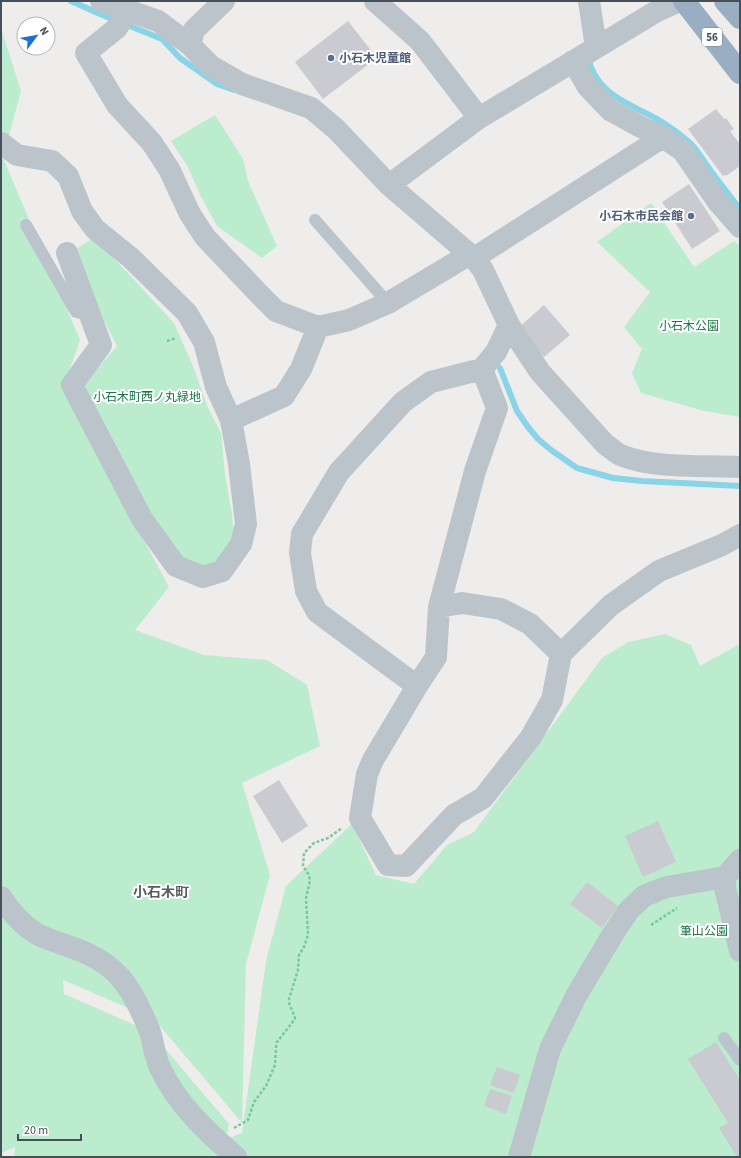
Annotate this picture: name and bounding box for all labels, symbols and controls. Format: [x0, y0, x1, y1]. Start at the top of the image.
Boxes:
north arrow [16, 16, 56, 56]
text: N [36, 24, 52, 38]
road number: 56 [702, 28, 722, 46]
place label: 小石木児童館 [339, 50, 411, 67]
marker: 小石木児童館 [326, 53, 336, 63]
place label: 小石木市民会館 [599, 208, 683, 225]
marker: 小石木市民会館 [686, 211, 696, 221]
park label: 小石木公園 [659, 318, 719, 335]
park label: 小石木町西ノ丸緑地 [93, 389, 201, 406]
district label: 小石木町 [133, 883, 189, 903]
park label: 筆山公園 [680, 923, 728, 940]
scale bar [18, 1116, 81, 1142]
text: 20 m [24, 1122, 48, 1139]

